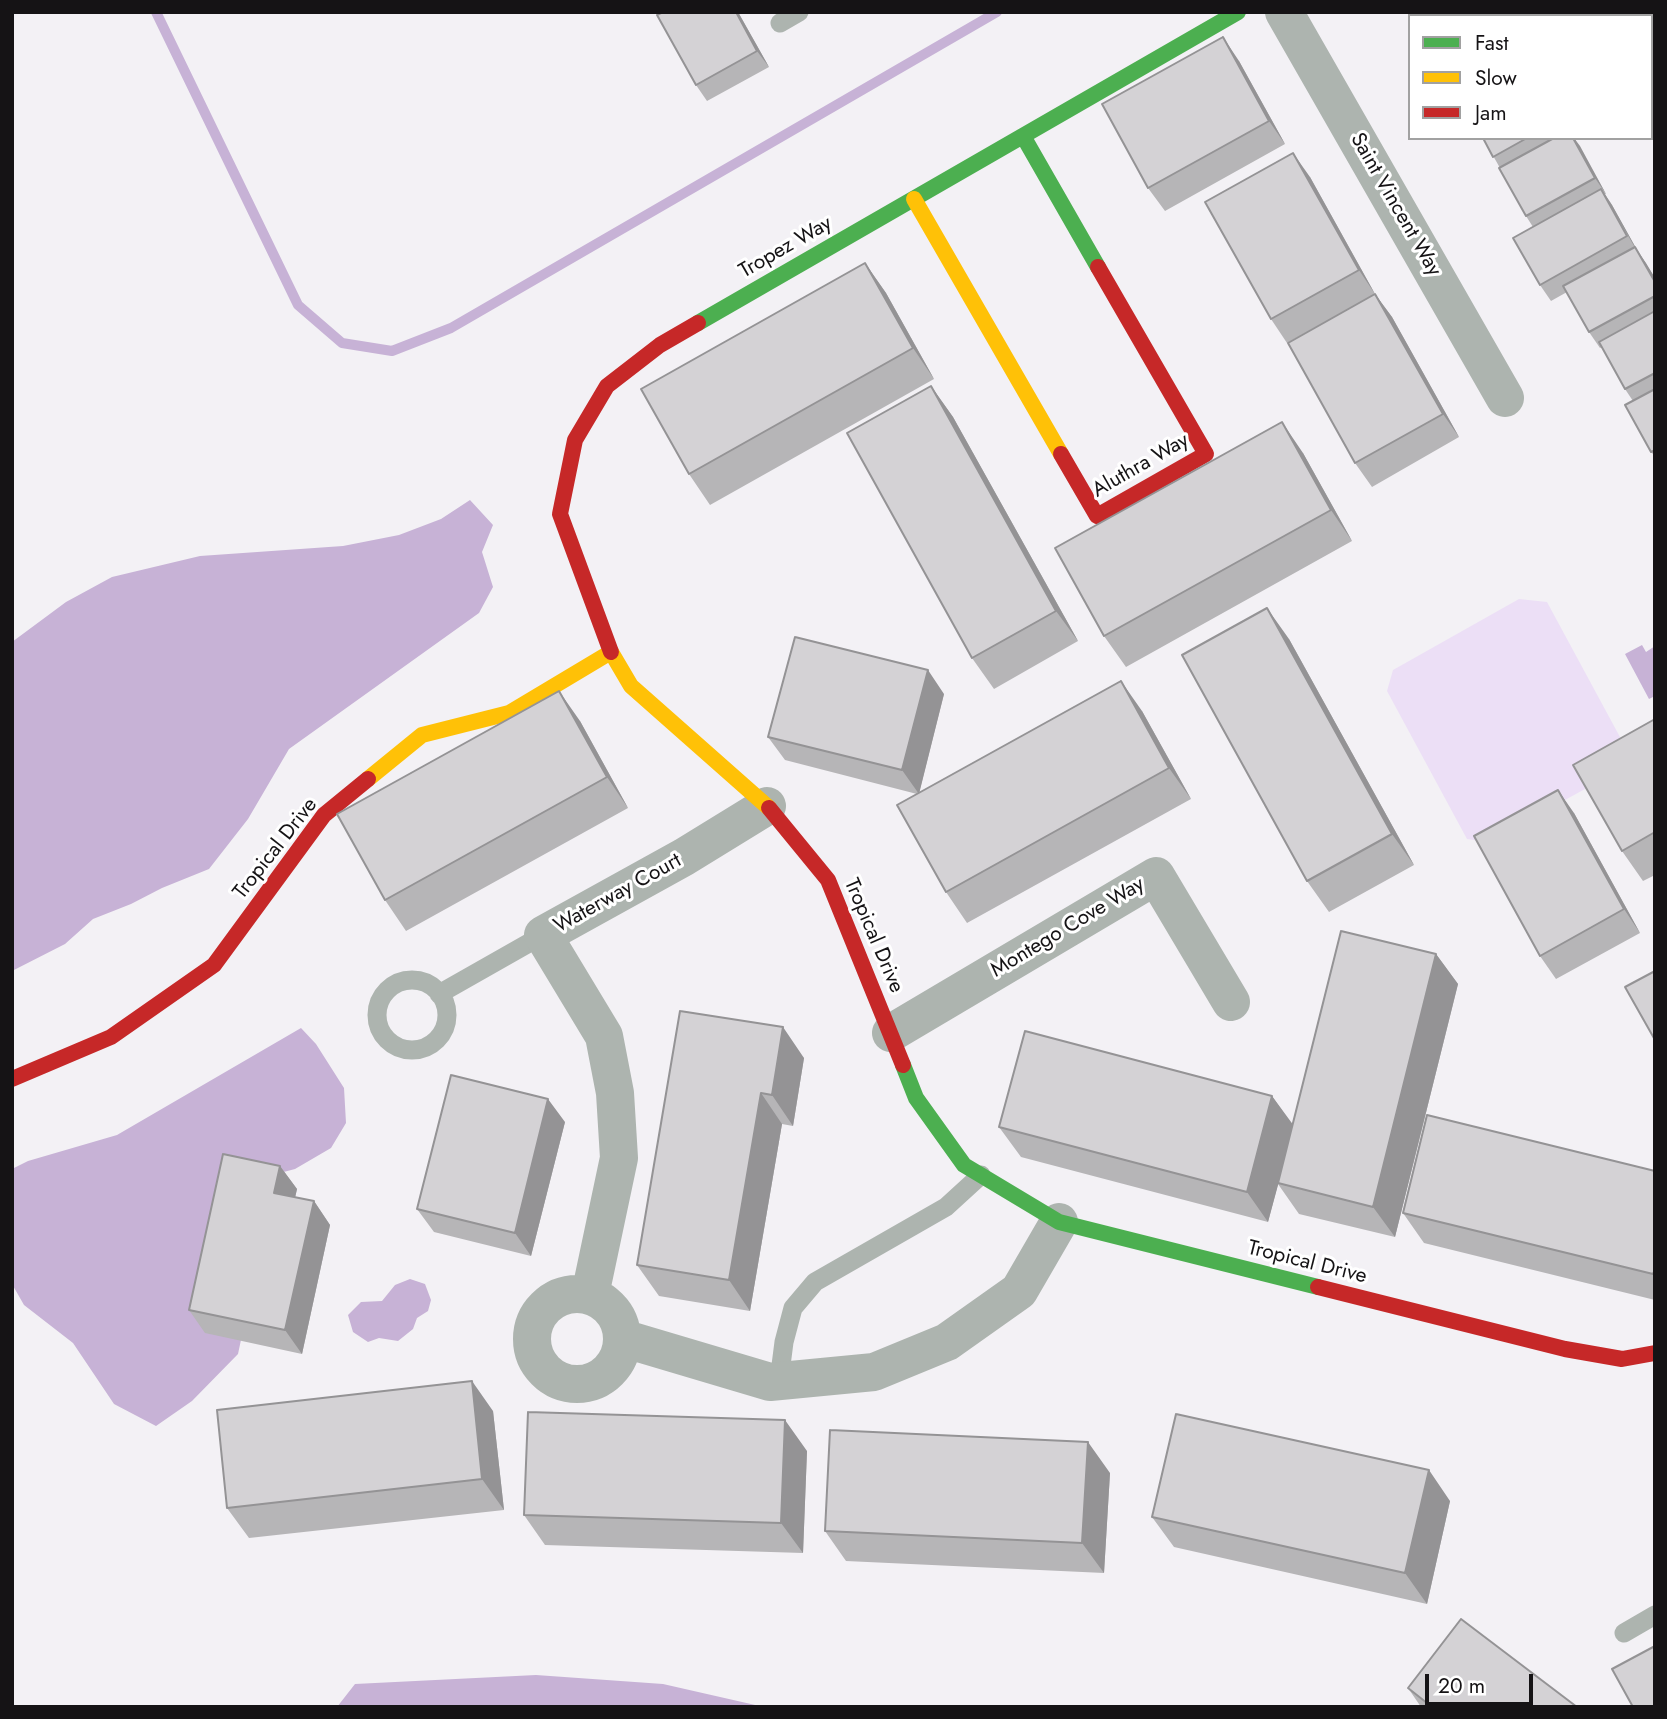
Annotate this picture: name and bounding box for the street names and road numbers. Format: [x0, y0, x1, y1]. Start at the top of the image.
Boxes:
street label: Saint Vincent Way [1344, 129, 1446, 281]
street label: Tropez Way [735, 211, 837, 285]
street label: Aluthra Way [1088, 428, 1194, 504]
street label: Tropical Drive [229, 793, 323, 905]
street label: Waterway Court [550, 849, 686, 939]
street label: Montego Cove Way [987, 872, 1149, 984]
street label: Tropical Drive [838, 875, 908, 997]
street label: Tropical Drive [1245, 1236, 1369, 1290]

